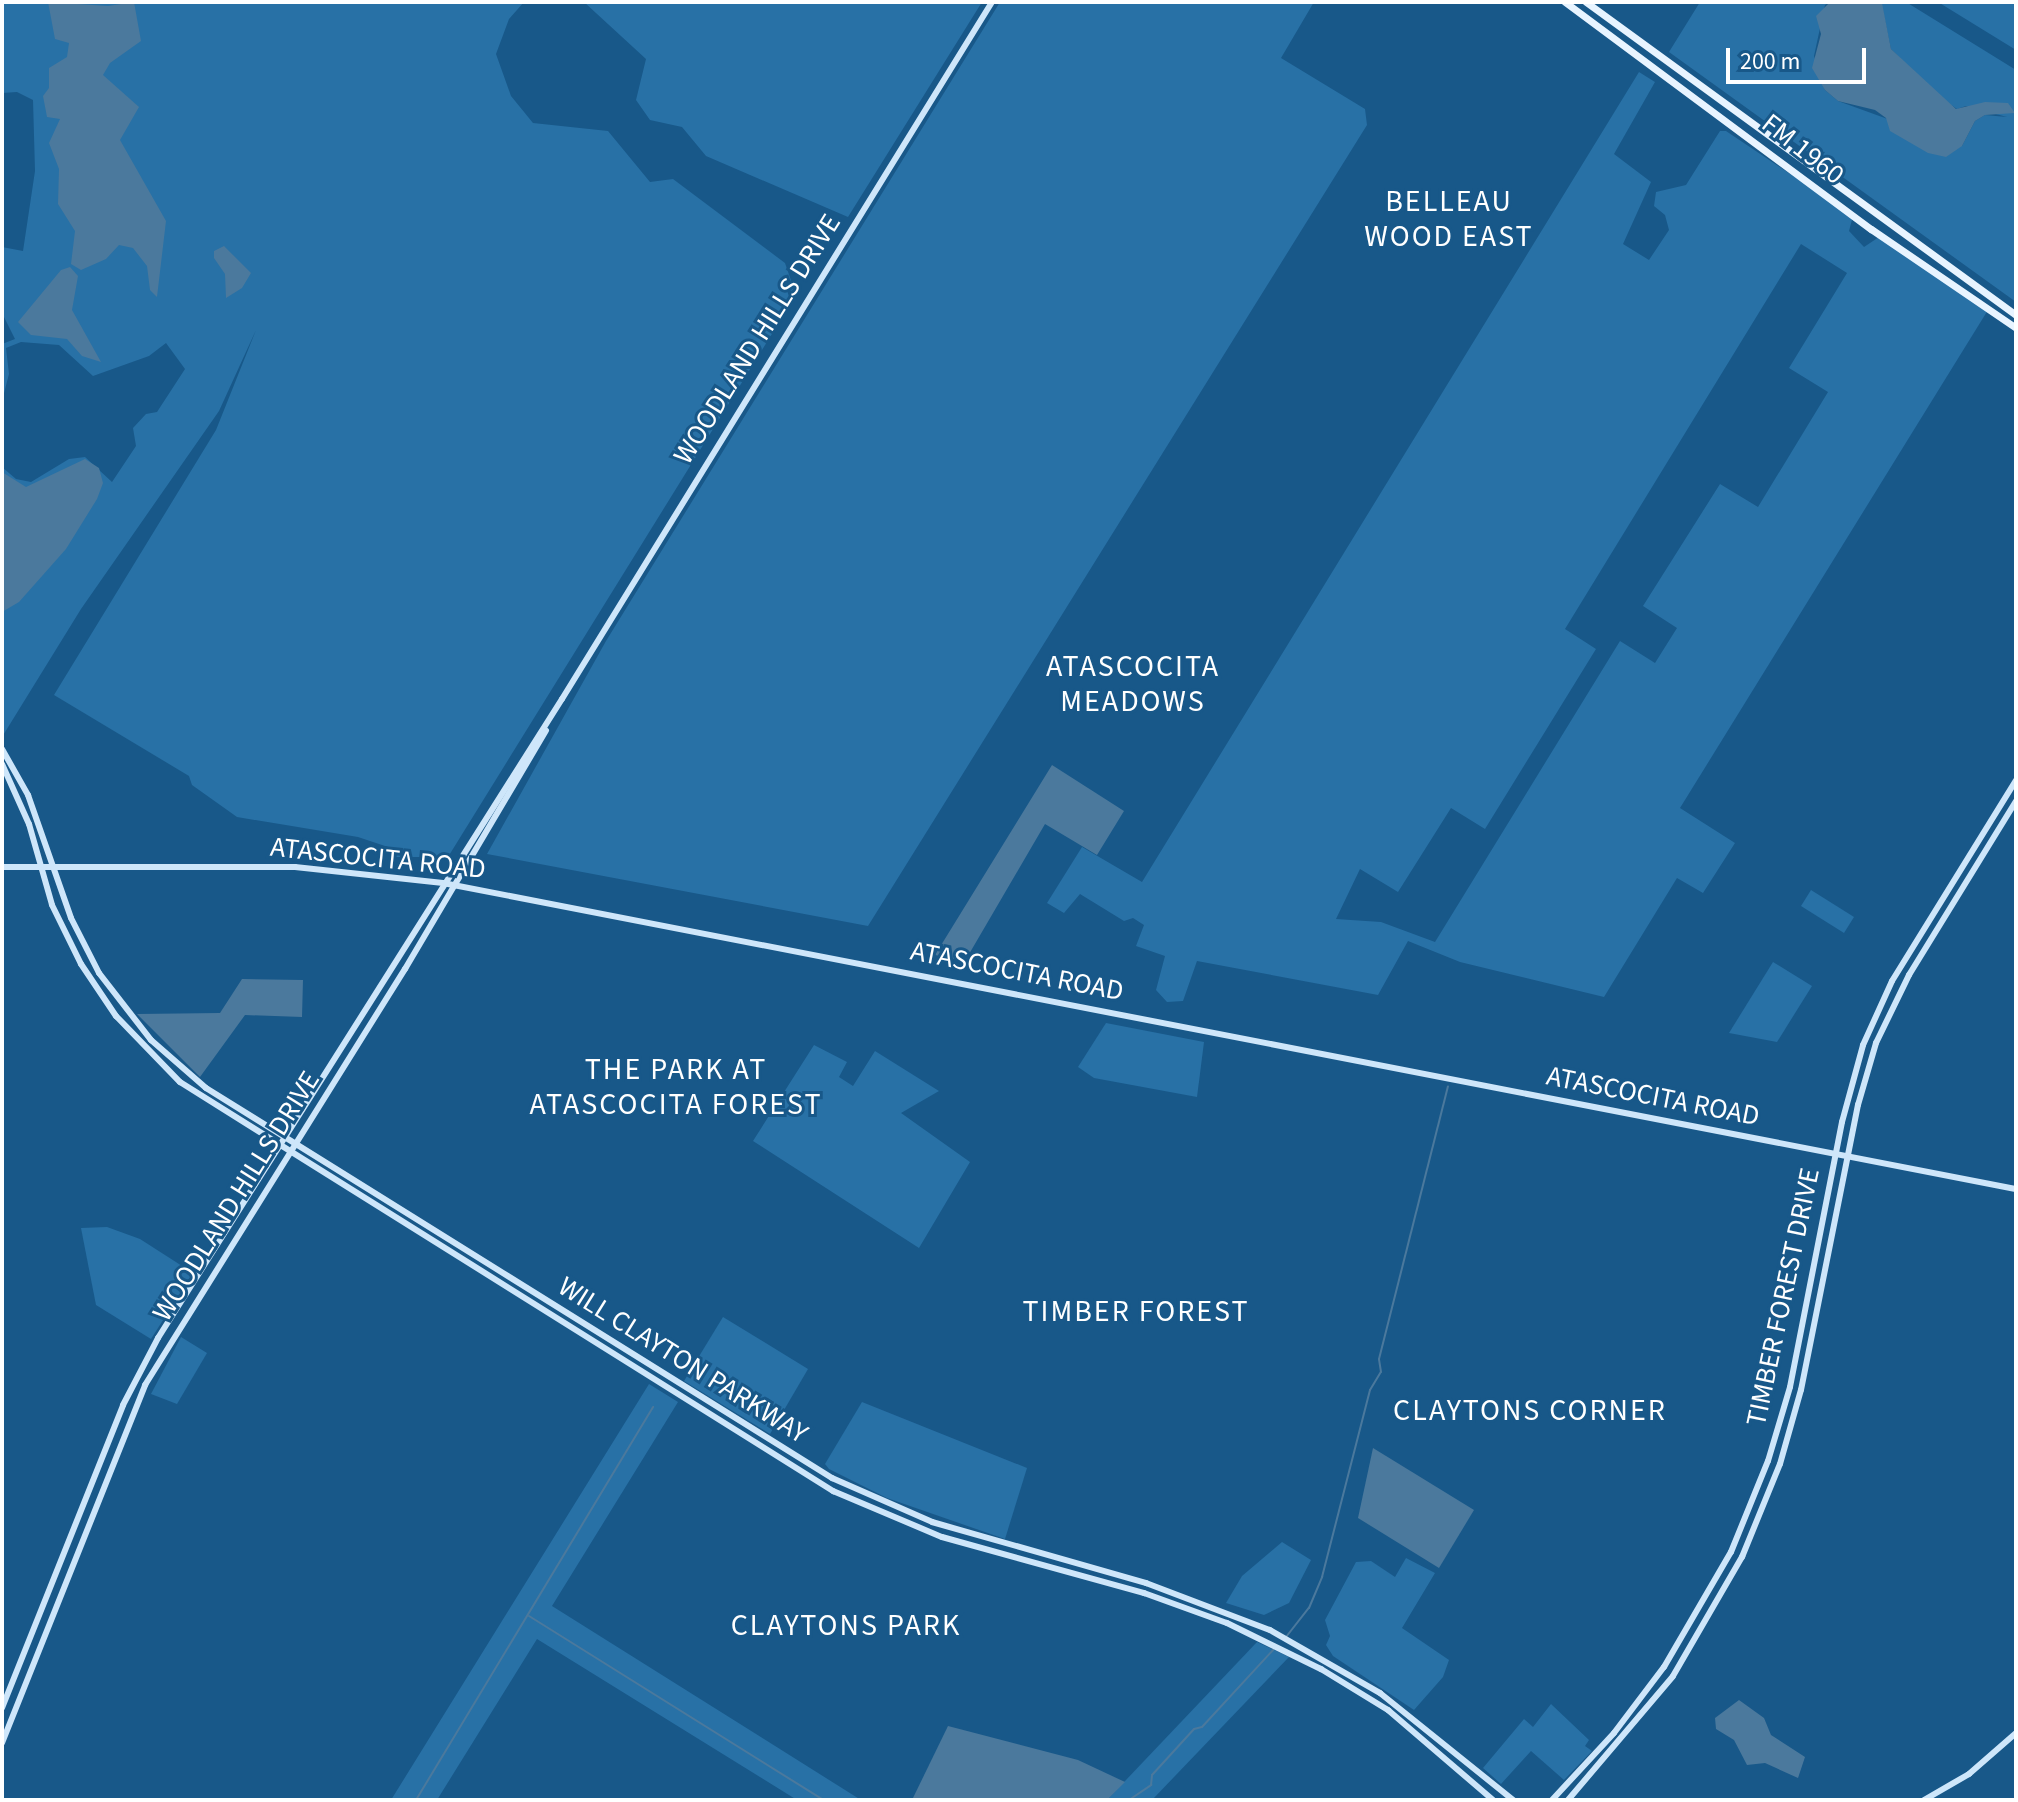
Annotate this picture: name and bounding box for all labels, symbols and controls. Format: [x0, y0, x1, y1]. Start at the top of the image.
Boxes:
scale bar [1730, 32, 1870, 82]
text: 200 m [1740, 44, 1800, 79]
street label: FM 1960 [1755, 106, 1851, 192]
district label: BELLEAU WOOD EAST [1364, 184, 1534, 254]
street label: WOODLAND HILLS DRIVE [666, 208, 848, 470]
district label: ATASCOCITA MEADOWS [1046, 649, 1220, 720]
street label: ATASCOCITA ROAD [269, 830, 487, 886]
street label: ATASCOCITA ROAD [908, 934, 1126, 1008]
district label: THE PARK AT ATASCOCITA FOREST [529, 1052, 823, 1122]
street label: ATASCOCITA ROAD [1544, 1059, 1762, 1133]
street label: WOODLAND HILLS DRIVE [145, 1065, 327, 1327]
street label: TIMBER FOREST DRIVE [1739, 1165, 1827, 1429]
street label: WILL CLAYTON PARKWAY [552, 1269, 814, 1451]
district label: TIMBER FOREST [1022, 1294, 1250, 1330]
district label: CLAYTONS CORNER [1393, 1393, 1667, 1429]
district label: CLAYTONS PARK [731, 1608, 961, 1644]

